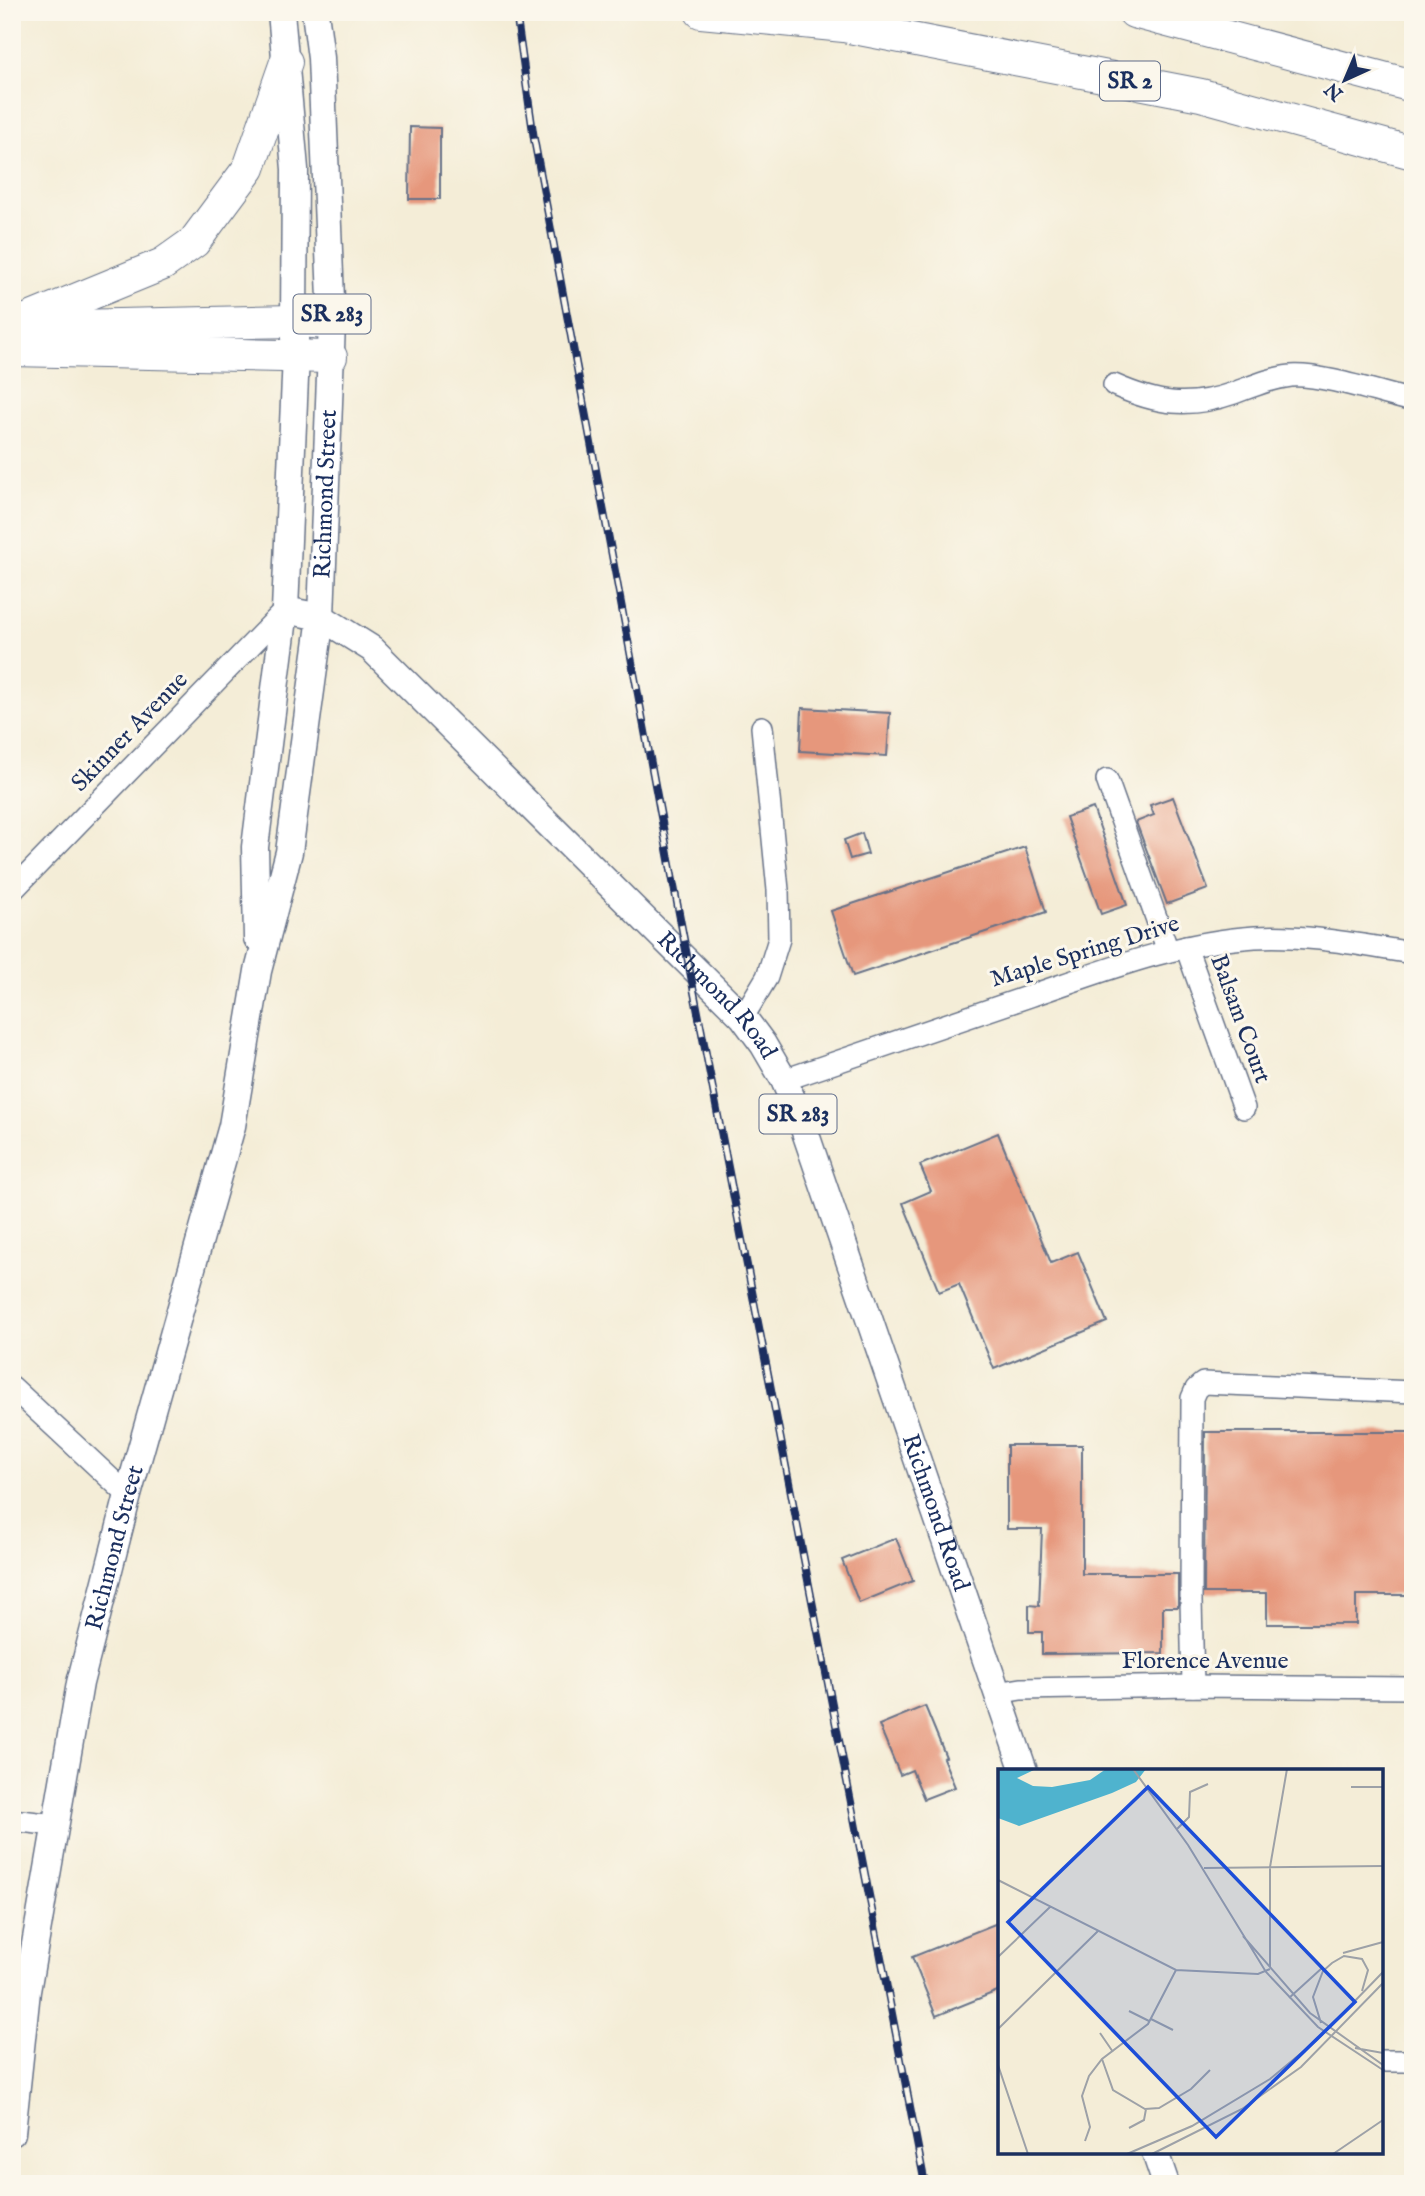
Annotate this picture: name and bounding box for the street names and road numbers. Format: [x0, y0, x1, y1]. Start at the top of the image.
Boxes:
road number: SR 2 [1100, 61, 1160, 100]
road number: SR 283 [294, 294, 370, 334]
street label: Richmond Street [307, 409, 344, 579]
street label: Skinner Avenue [65, 665, 195, 799]
street label: Maple Spring Drive [987, 909, 1183, 995]
street label: Richmond Road [650, 925, 784, 1065]
street label: Balsam Court [1202, 950, 1278, 1088]
road number: SR 283 [760, 1094, 836, 1134]
street label: Richmond Road [894, 1430, 977, 1595]
street label: Richmond Street [79, 1462, 151, 1634]
street label: Florence Avenue [1121, 1646, 1289, 1677]

